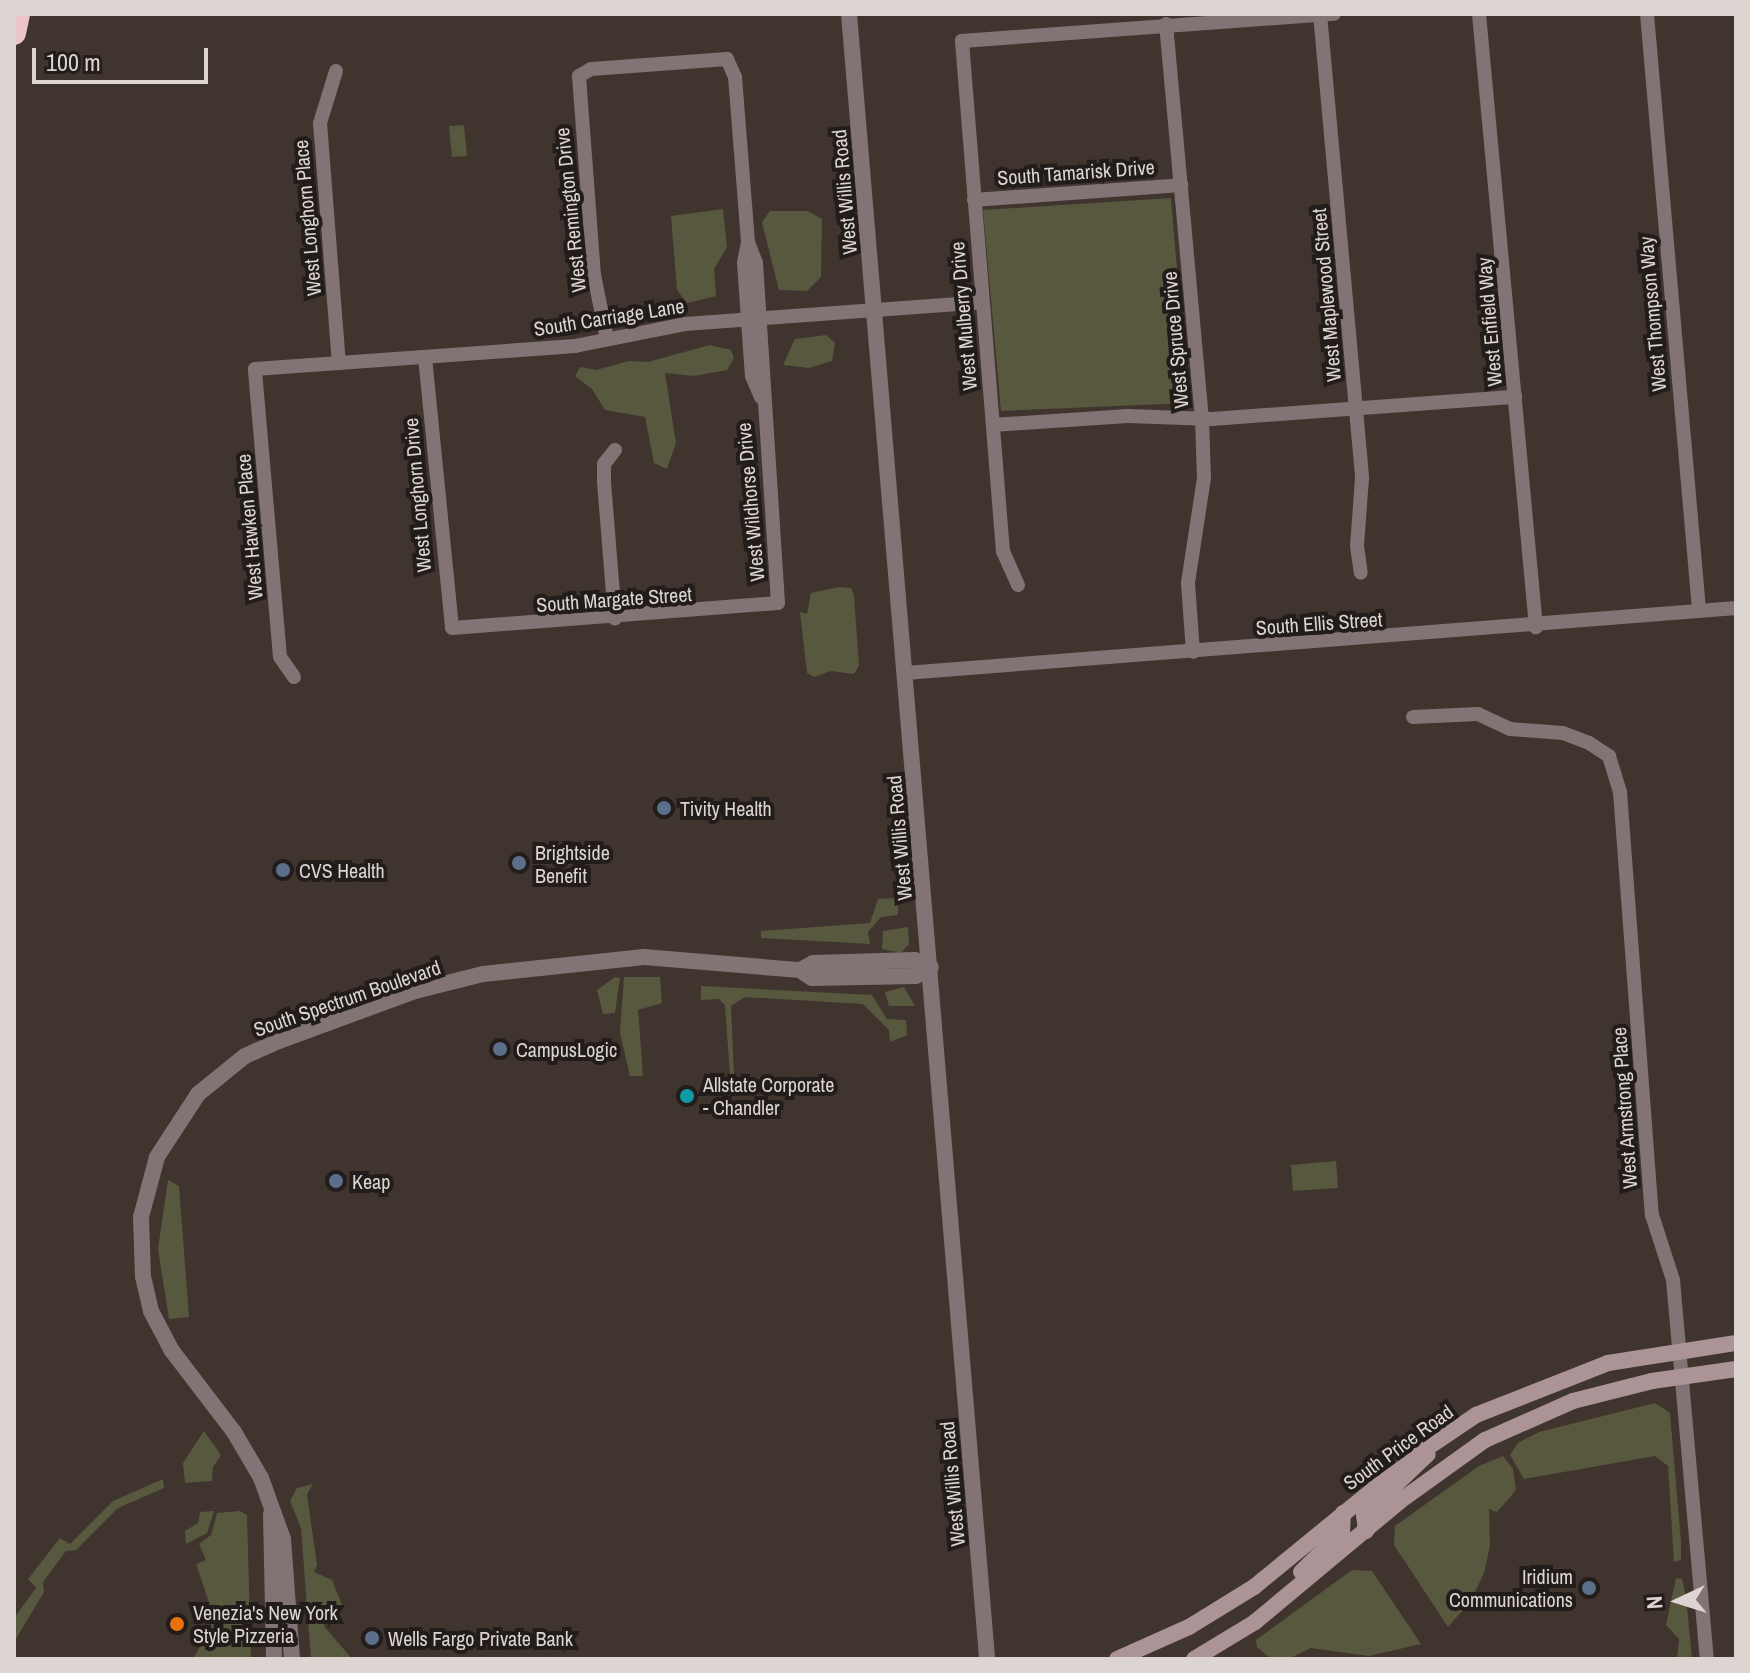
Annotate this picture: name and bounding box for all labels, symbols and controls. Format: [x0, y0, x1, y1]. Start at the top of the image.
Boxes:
scale bar [36, 32, 212, 82]
text: 100 m [46, 46, 101, 78]
street label: West Remington Drive [549, 126, 591, 294]
street label: West Willis Road [827, 128, 861, 256]
street label: West Longhorn Place [288, 139, 326, 297]
street label: South Tamarisk Drive [996, 155, 1156, 189]
street label: West Maplewood Street [1306, 207, 1346, 383]
street label: West Thompson Way [1633, 235, 1671, 393]
street label: West Mulberry Drive [945, 241, 981, 391]
street label: West Enfield Way [1471, 256, 1507, 388]
street label: West Spruce Drive [1157, 271, 1193, 409]
street label: South Carriage Lane [532, 293, 686, 341]
street label: West Longhorn Drive [398, 417, 436, 573]
street label: West Wildhorse Drive [731, 422, 769, 582]
street label: West Hawken Place [231, 453, 267, 601]
street label: South Margate Street [535, 582, 693, 616]
street label: South Ellis Street [1255, 607, 1383, 639]
street label: West Willis Road [882, 774, 916, 902]
place label: Tivity Health [680, 796, 772, 820]
marker: Tivity Health [655, 799, 673, 817]
place label: Brightside Benefit [535, 840, 610, 887]
marker: Brightside Benefit [510, 854, 528, 872]
place label: CVS Health [299, 858, 385, 882]
marker: CVS Health [274, 861, 292, 879]
street label: South Spectrum Boulevard [250, 955, 444, 1041]
street label: West Armstrong Place [1606, 1026, 1642, 1190]
place label: CampusLogic [516, 1037, 617, 1061]
marker: CampusLogic [491, 1040, 509, 1058]
place label: Allstate Corporate - Chandler [703, 1072, 834, 1119]
marker: Allstate Corporate - Chandler [678, 1087, 696, 1105]
place label: Keap [352, 1169, 390, 1193]
marker: Keap [327, 1172, 345, 1190]
street label: South Price Road [1339, 1399, 1457, 1495]
street label: West Willis Road [935, 1420, 969, 1548]
north arrow [1638, 1561, 1718, 1641]
place label: Iridium Communications [1449, 1564, 1573, 1611]
marker: Iridium Communications [1580, 1579, 1598, 1597]
text: N [1639, 1595, 1669, 1610]
place label: Venezia's New York Style Pizzeria [193, 1600, 338, 1647]
marker: Venezia's New York Style Pizzeria [168, 1615, 186, 1633]
place label: Wells Fargo Private Bank [388, 1626, 573, 1650]
marker: Wells Fargo Private Bank [363, 1629, 381, 1647]

